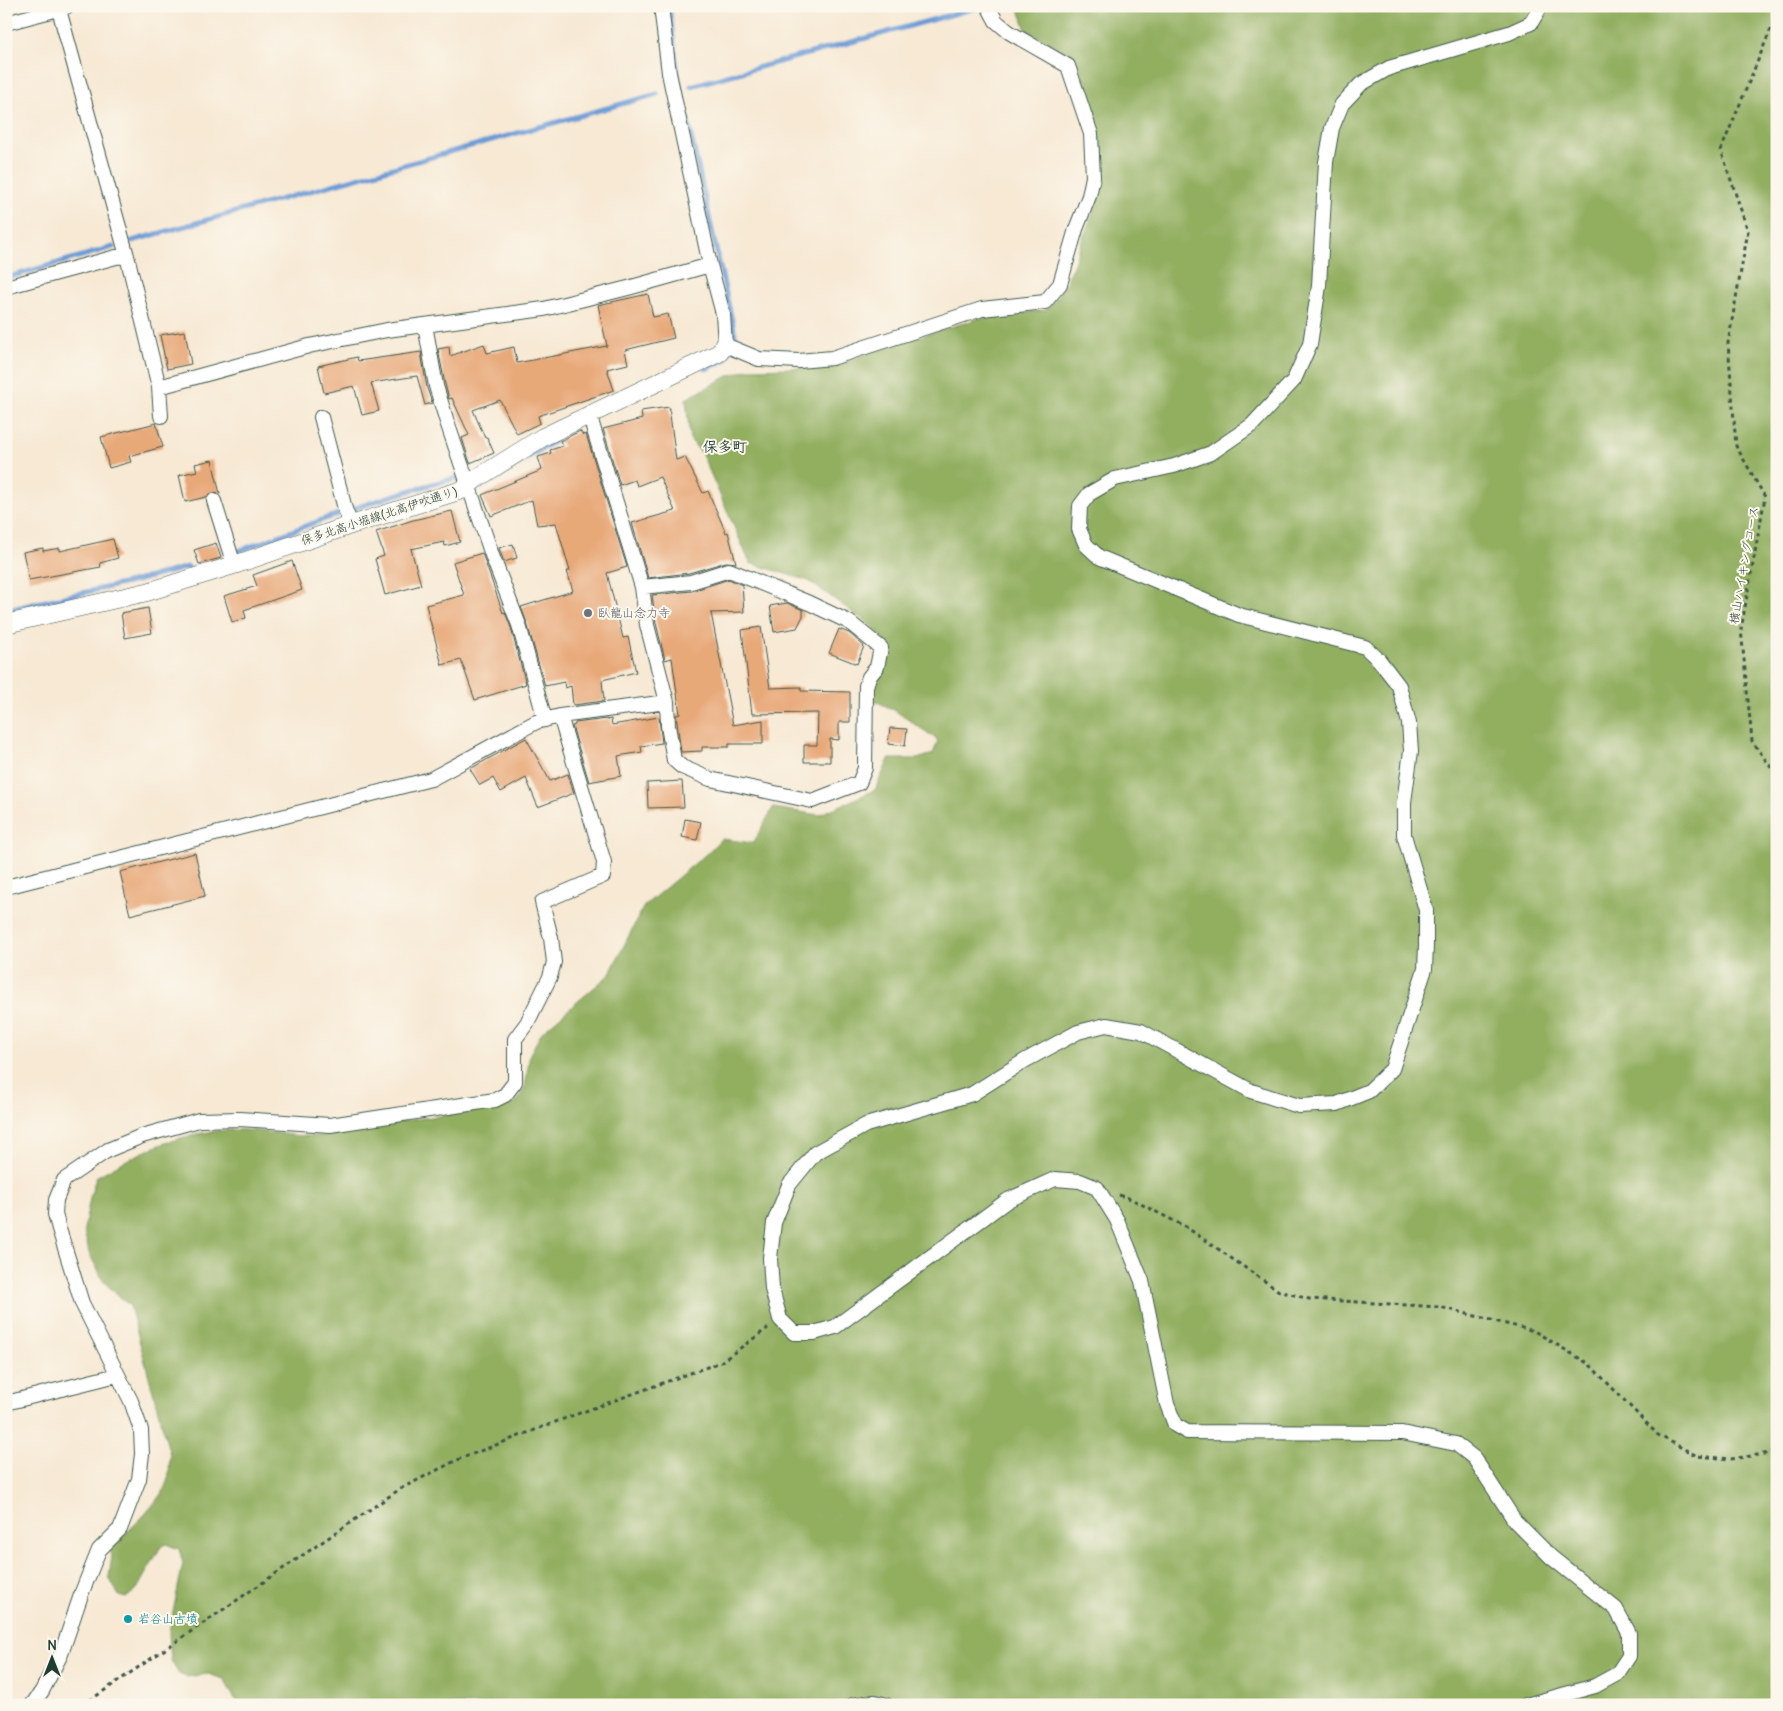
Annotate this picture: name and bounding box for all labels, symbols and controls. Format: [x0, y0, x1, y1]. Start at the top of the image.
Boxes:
district label: 保多町 [702, 437, 748, 456]
street label: 保多北高小堀線(北高伊吹通り) [299, 483, 459, 548]
street label: 横山ハイキングコース [1726, 505, 1761, 625]
place label: 臥龍山念力寺 [598, 605, 670, 620]
marker: 臥龍山念力寺 [582, 607, 594, 619]
place label: 岩谷山古墳 [138, 1611, 198, 1626]
marker: 岩谷山古墳 [122, 1613, 134, 1625]
north arrow [28, 1634, 78, 1684]
text: N [47, 1636, 57, 1654]

